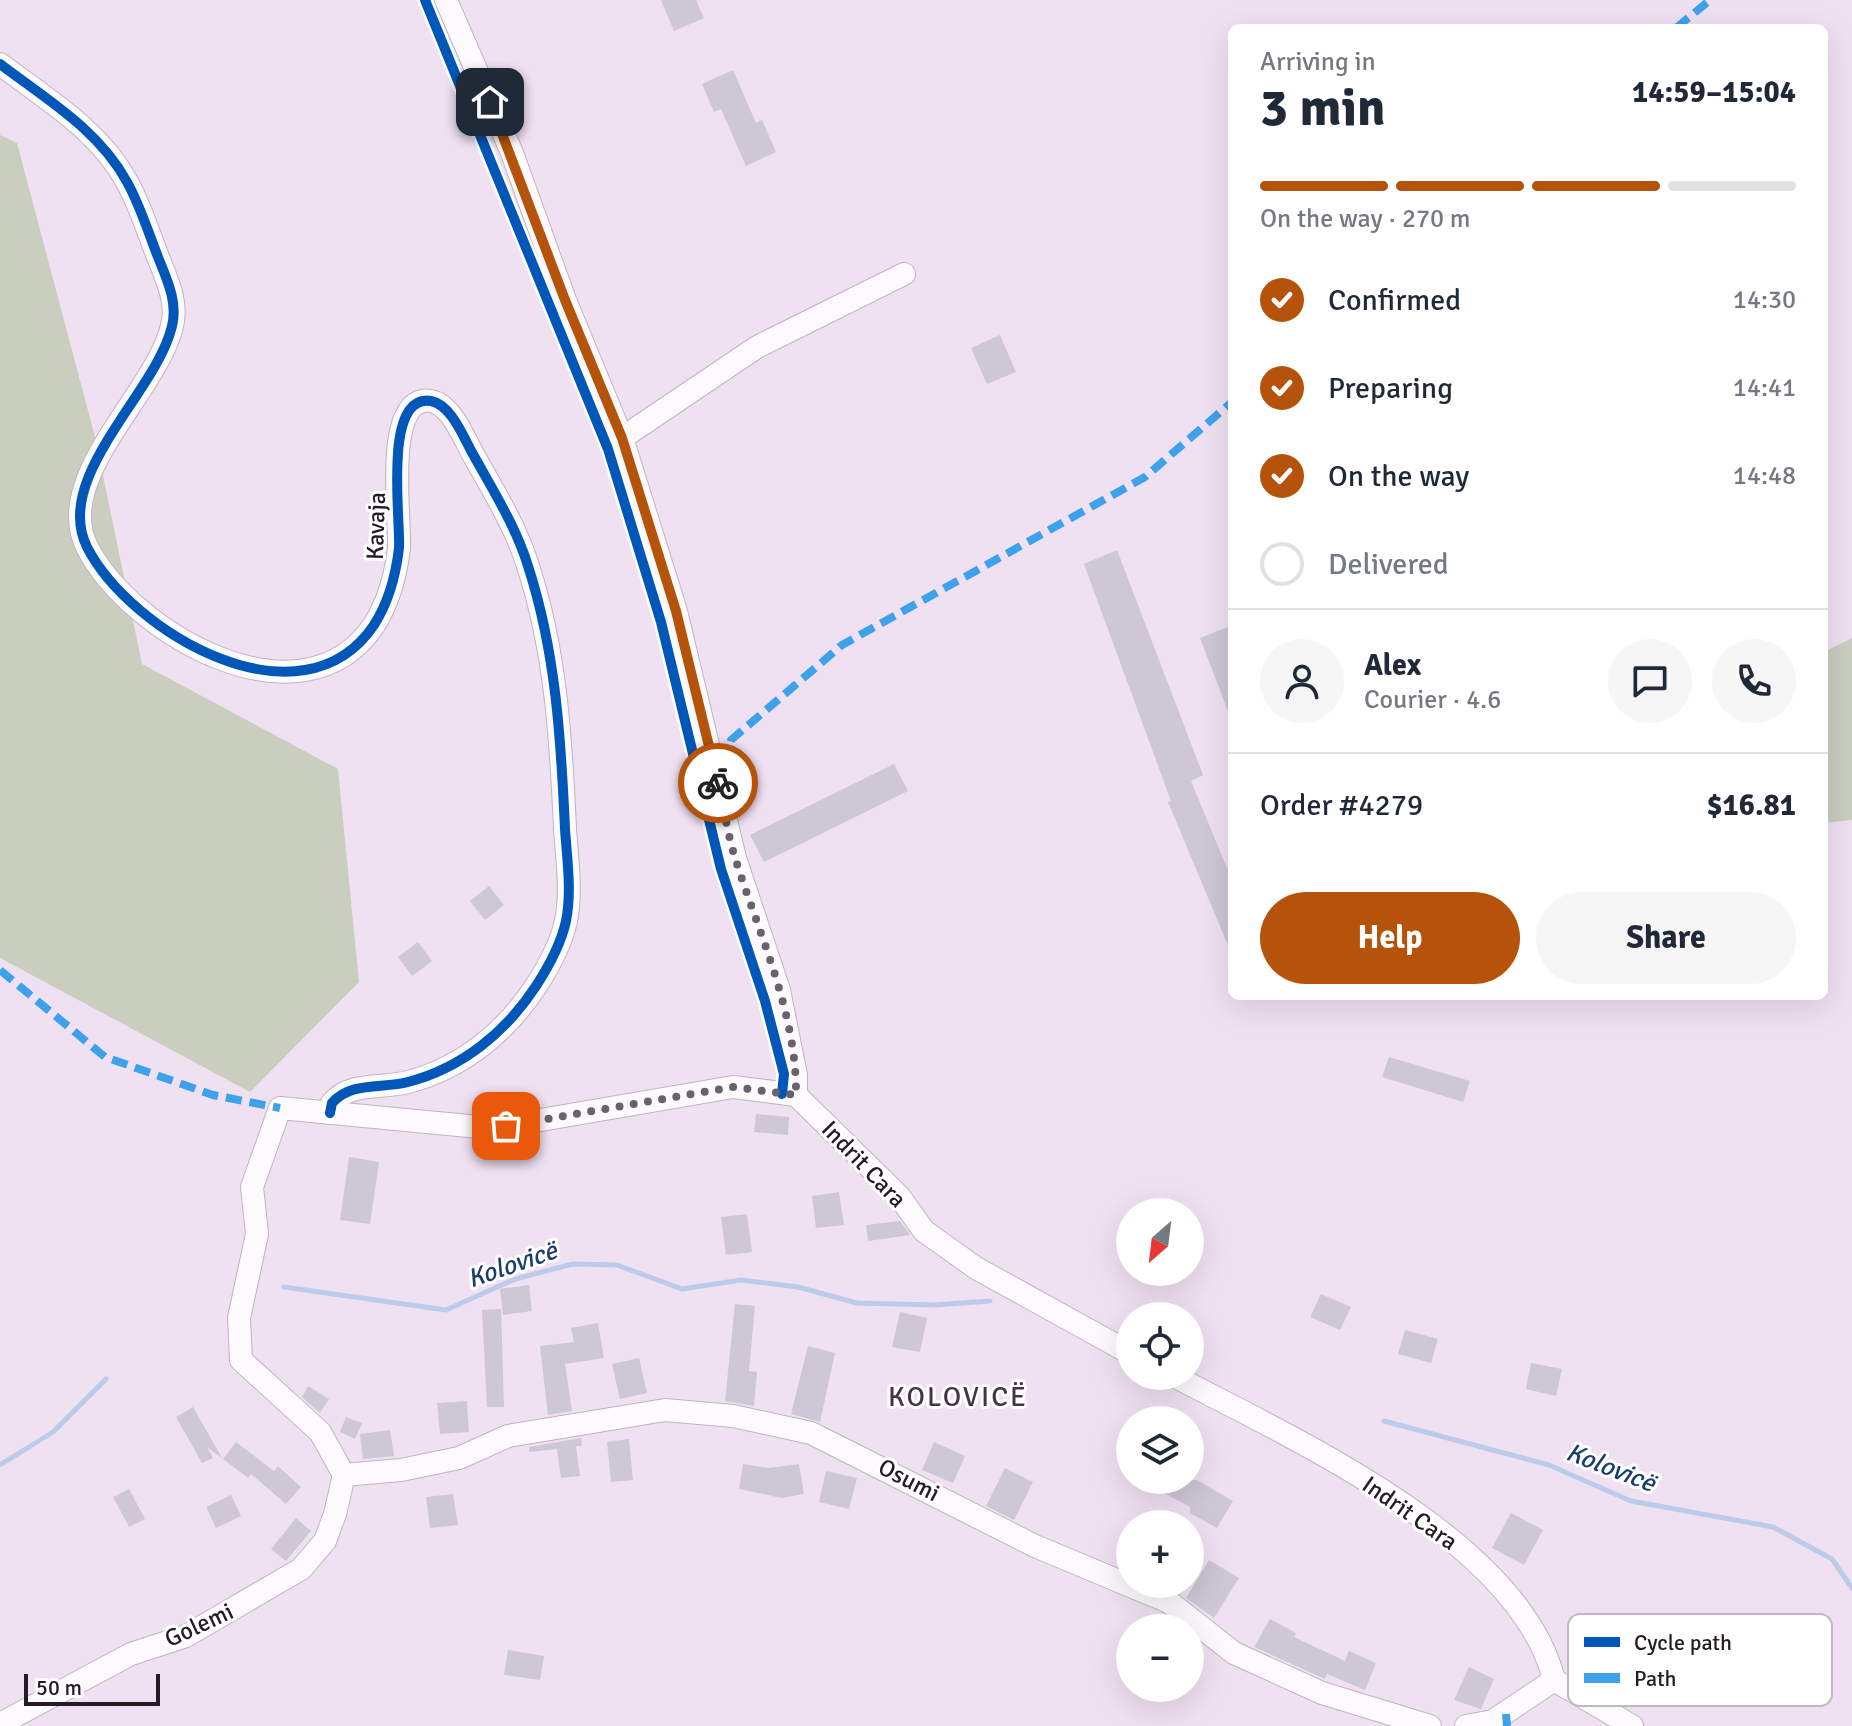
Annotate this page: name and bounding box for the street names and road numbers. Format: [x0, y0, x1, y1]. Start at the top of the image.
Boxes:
street label: Kavaja [360, 491, 392, 561]
street label: Indrit Cara [815, 1114, 913, 1214]
street label: Osumi [873, 1452, 945, 1508]
street label: Indrit Cara [1357, 1469, 1463, 1557]
street label: Golemi [160, 1596, 238, 1654]

